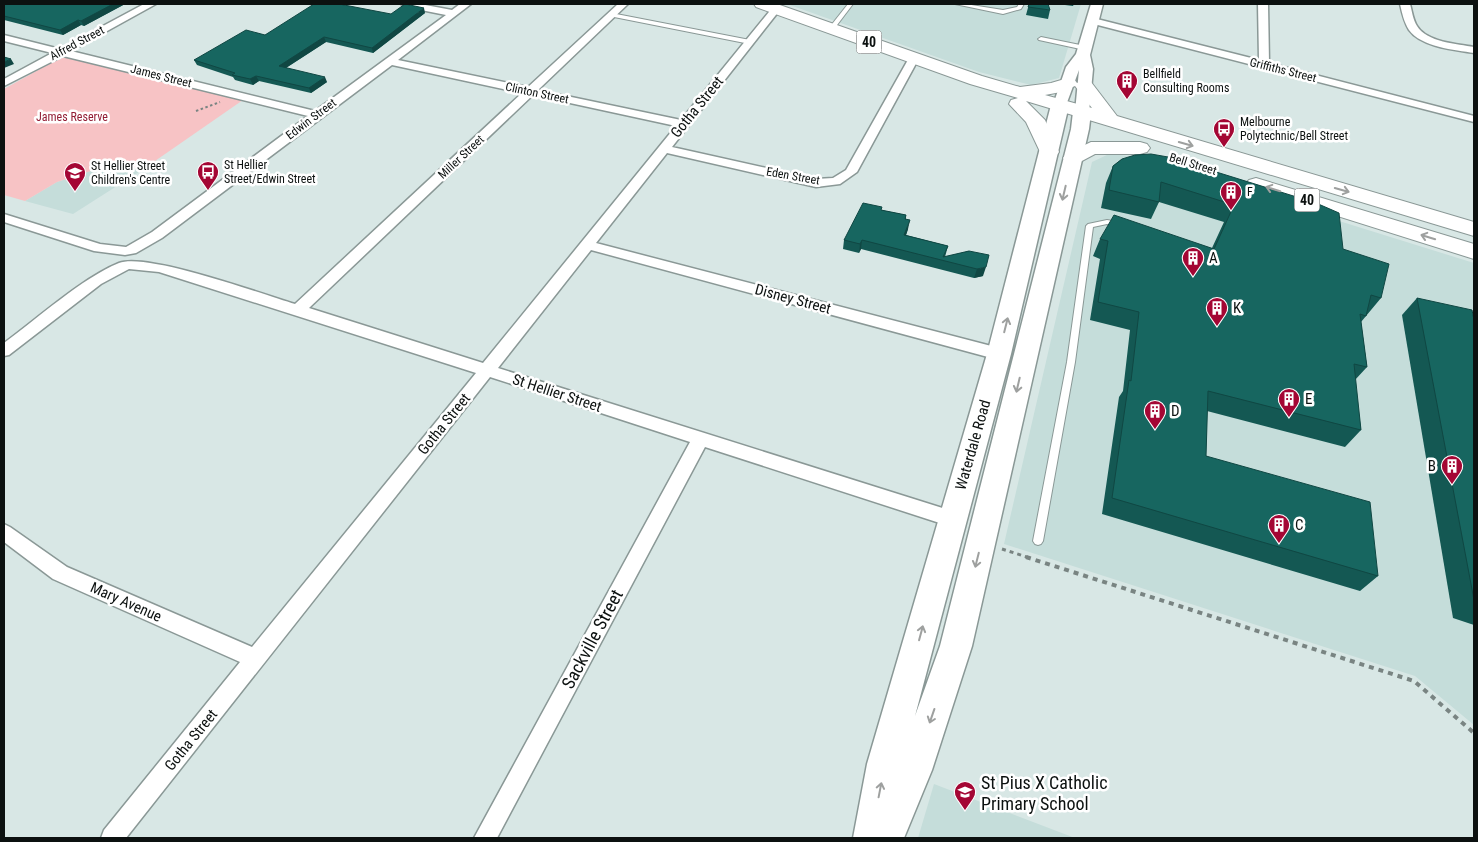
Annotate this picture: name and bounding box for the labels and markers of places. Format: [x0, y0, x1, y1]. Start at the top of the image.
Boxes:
place label: Bellfield Consulting Rooms [1143, 67, 1229, 95]
building icon: Bellfield Consulting Rooms [1115, 69, 1139, 100]
place label: Melbourne Polytechnic/Bell Street [1240, 115, 1348, 143]
bus stop icon: Melbourne Polytechnic/Bell Street [1212, 117, 1236, 148]
place label: St Hellier Street/Edwin Street [224, 158, 316, 186]
place label: St Hellier Street Children's Centre [91, 159, 171, 187]
bus stop icon: St Hellier Street/Edwin Street [196, 160, 220, 191]
school or university icon: St Hellier Street Children's Centre [63, 161, 87, 192]
building icon: F [1219, 180, 1243, 211]
place label: F [1247, 185, 1253, 199]
building icon: A [1181, 246, 1205, 277]
place label: A [1209, 249, 1218, 267]
building icon: K [1205, 296, 1229, 327]
place label: K [1233, 299, 1242, 317]
building icon: E [1277, 387, 1301, 418]
place label: E [1305, 390, 1312, 408]
building icon: D [1143, 399, 1167, 430]
place label: D [1171, 402, 1180, 420]
building icon: B [1440, 454, 1464, 485]
place label: B [1428, 457, 1436, 475]
building icon: C [1267, 513, 1291, 544]
place label: C [1295, 516, 1304, 534]
place label: St Pius X Catholic Primary School [981, 772, 1107, 814]
school or university icon: St Pius X Catholic Primary School [953, 780, 977, 811]

